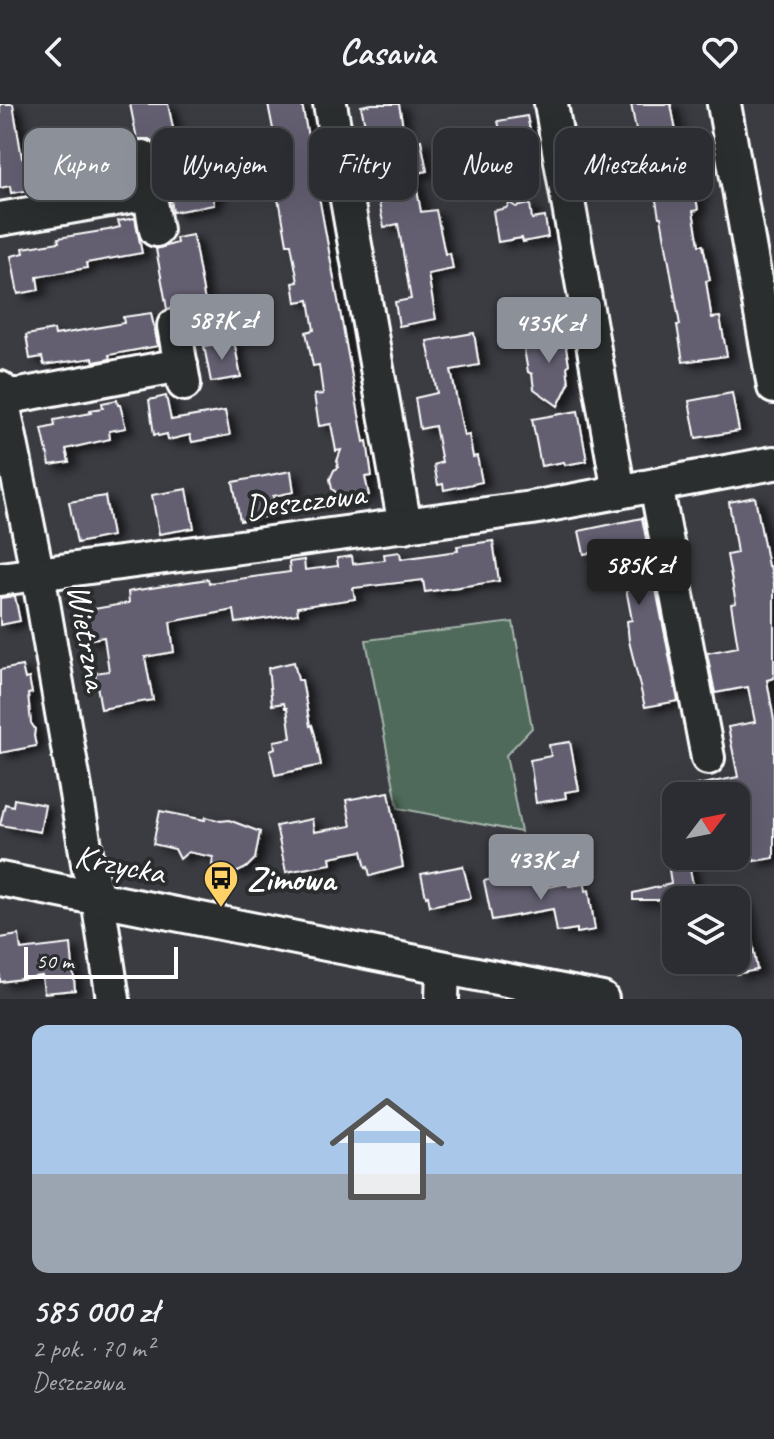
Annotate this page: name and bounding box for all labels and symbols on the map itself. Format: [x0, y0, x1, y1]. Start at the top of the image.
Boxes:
pin: 587K zł [148, 294, 296, 362]
pin: 435K zł [475, 297, 623, 365]
street label: Deszczowa [243, 471, 370, 529]
pin: 585K zł [565, 539, 713, 607]
street label: Wietrzna [58, 581, 119, 696]
north arrow [662, 782, 750, 870]
street label: Krzycka [71, 834, 171, 894]
pin: 433K zł [467, 834, 615, 902]
place label: Zimowa [247, 857, 338, 900]
bus stop icon: Zimowa [202, 859, 240, 909]
scale bar [24, 943, 178, 979]

